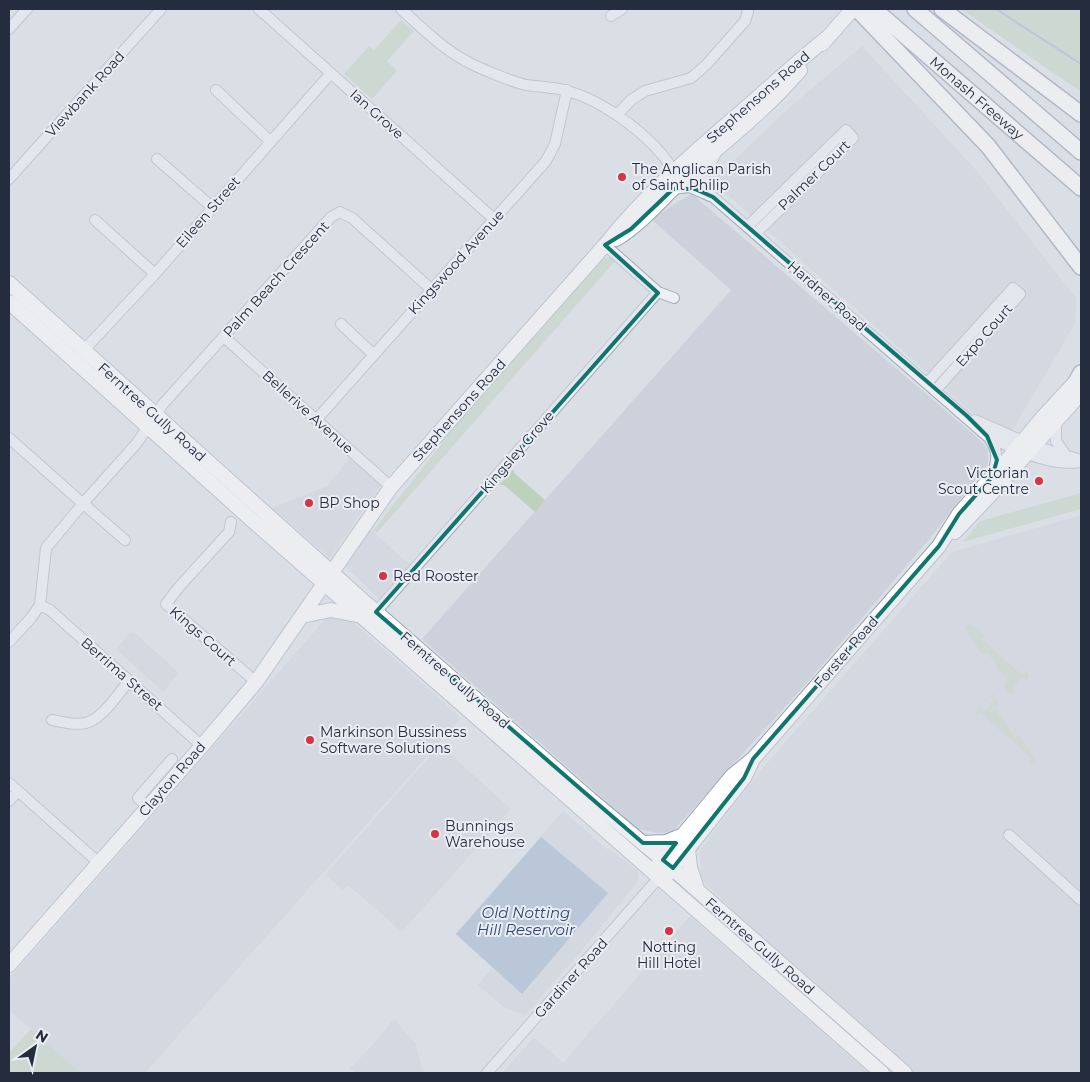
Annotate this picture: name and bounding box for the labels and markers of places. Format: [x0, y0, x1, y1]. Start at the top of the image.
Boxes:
place label: The Anglican Parish of Saint Philip [632, 160, 771, 194]
marker: The Anglican Parish of Saint Philip [616, 171, 628, 183]
place label: Victorian Scout Centre [938, 464, 1029, 498]
marker: Victorian Scout Centre [1033, 475, 1045, 487]
place label: BP Shop [319, 494, 380, 512]
marker: BP Shop [303, 497, 315, 509]
place label: Red Rooster [393, 567, 479, 585]
marker: Red Rooster [377, 570, 389, 582]
place label: Markinson Bussiness Software Solutions [320, 723, 467, 757]
marker: Markinson Bussiness Software Solutions [304, 734, 316, 746]
place label: Bunnings Warehouse [445, 817, 525, 851]
marker: Bunnings Warehouse [429, 828, 441, 840]
marker: Notting Hill Hotel [663, 925, 675, 937]
place label: Notting Hill Hotel [637, 938, 701, 972]

